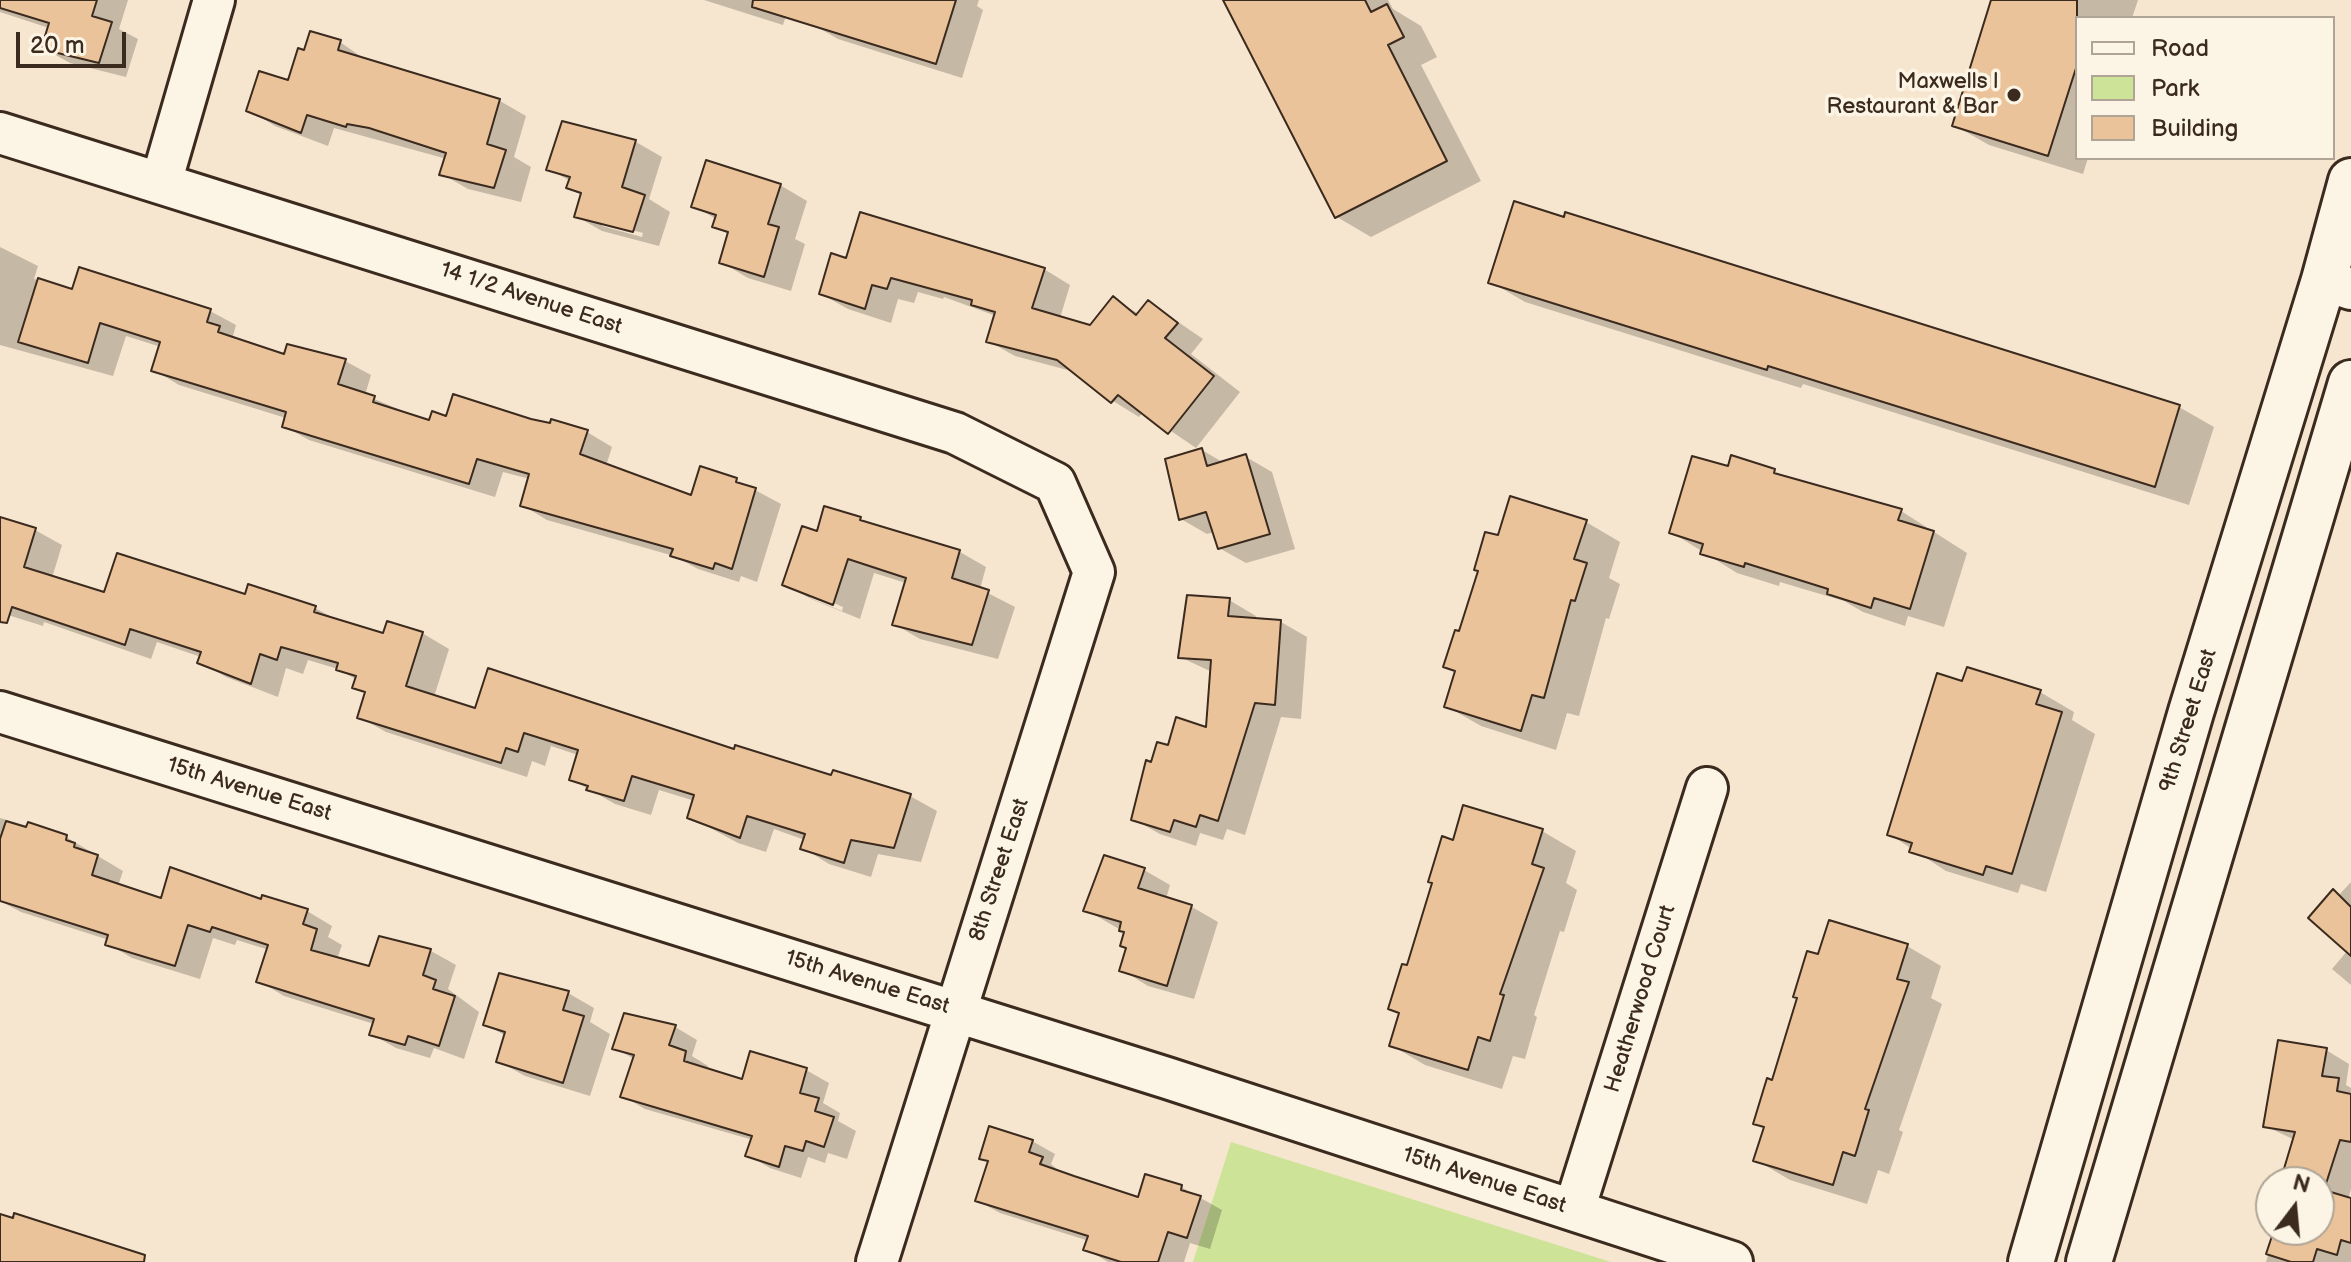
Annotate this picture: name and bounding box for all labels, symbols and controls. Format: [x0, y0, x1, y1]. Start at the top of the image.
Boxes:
scale bar [20, 16, 130, 66]
legend [2075, 16, 2335, 160]
text: 20 m [30, 31, 85, 60]
text: Road [2151, 34, 2209, 63]
place label: Maxwells | Restaurant & Bar [1827, 69, 1998, 120]
text: Park [2151, 74, 2199, 103]
marker: Maxwells | Restaurant & Bar [2005, 86, 2023, 104]
text: Building [2151, 114, 2238, 143]
street label: 14 1/2 Avenue East [437, 257, 625, 341]
street label: 9th Street East [2155, 646, 2223, 796]
street label: 15th Avenue East [164, 752, 334, 828]
street label: 8th Street East [964, 795, 1036, 945]
street label: Heatherwood Court [1600, 902, 1682, 1096]
street label: 15th Avenue East [782, 945, 952, 1021]
street label: 15th Avenue East [1399, 1142, 1569, 1220]
north arrow [2255, 1166, 2335, 1246]
text: N [2290, 1169, 2313, 1200]

